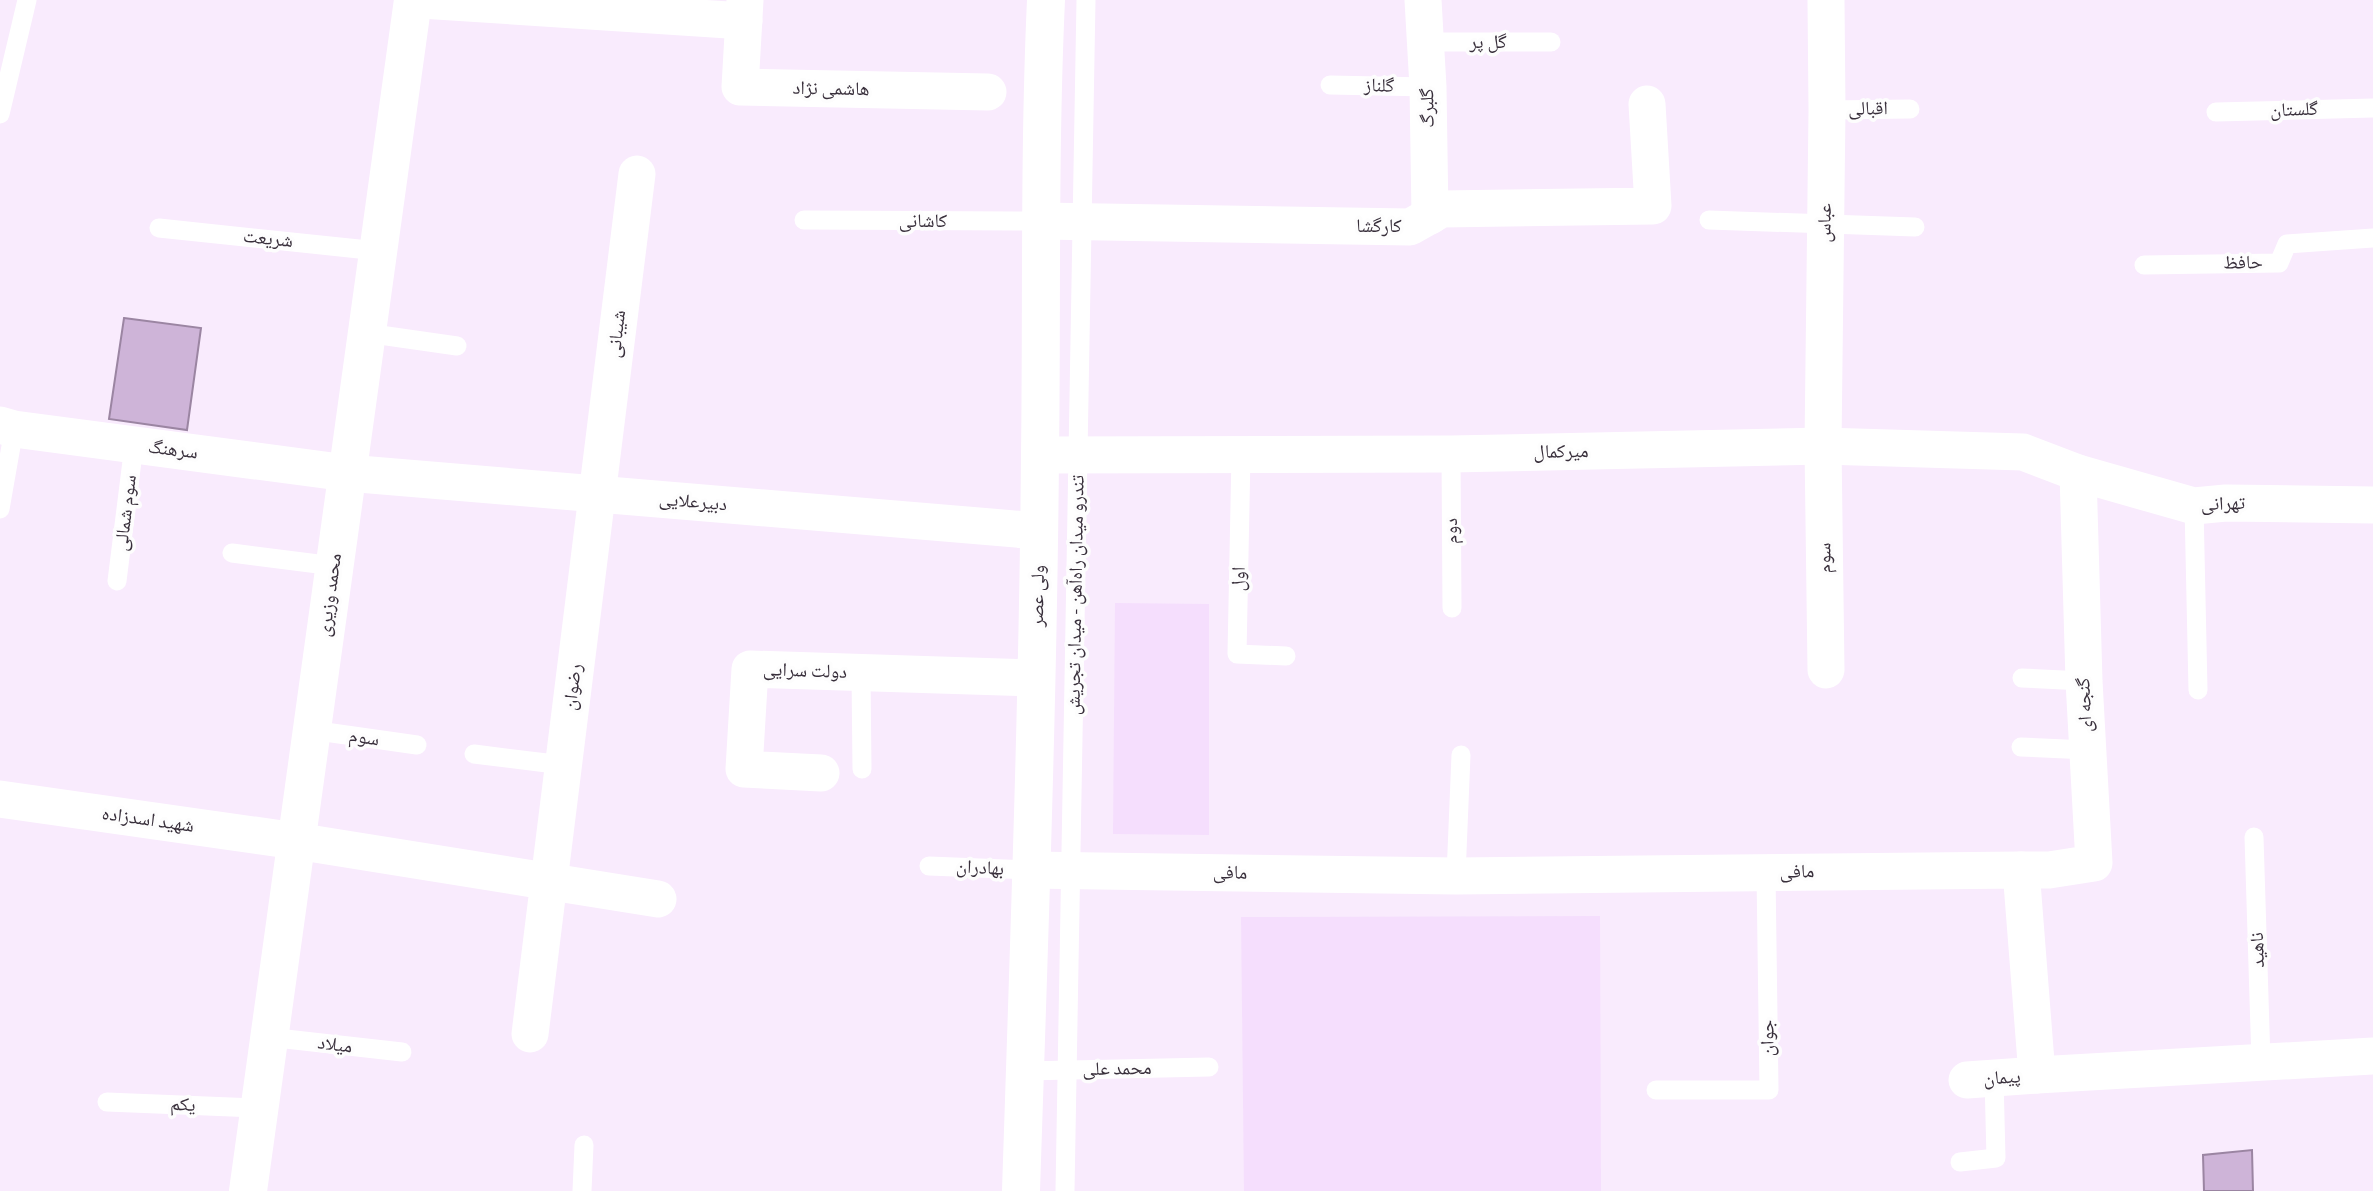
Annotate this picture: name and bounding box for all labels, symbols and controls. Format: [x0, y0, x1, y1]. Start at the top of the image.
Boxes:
street label: گل پر [1468, 29, 1507, 56]
street label: گلناز [1363, 72, 1394, 100]
street label: هاشمی نژاد [792, 75, 870, 103]
street label: گلبرگ [1414, 88, 1442, 128]
street label: اقبالی [1848, 95, 1888, 123]
street label: گلستان [2270, 96, 2319, 124]
street label: عباس [1811, 203, 1839, 243]
street label: کاشانی [899, 208, 947, 235]
street label: کارگشا [1356, 213, 1402, 240]
street label: شریعت [242, 223, 294, 255]
street label: حافظ [2223, 249, 2263, 277]
street label: شیبانی [601, 309, 633, 359]
street label: سرهنگ [146, 434, 200, 466]
street label: میرکمال [1533, 438, 1589, 466]
street label: سوم شمالی [108, 473, 144, 553]
street label: تندرو میدان راه‌آهن - میدان تجریش [1060, 474, 1092, 715]
street label: دبیرعلایی [658, 486, 728, 518]
street label: تهرانی [2200, 490, 2246, 518]
street label: دوم [1438, 518, 1465, 544]
street label: سوم [1811, 542, 1839, 574]
street label: محمد وزیری [311, 551, 349, 639]
street label: ولی عصر [1024, 565, 1052, 628]
street label: اول [1225, 566, 1253, 592]
street label: دولت سرایی [762, 656, 848, 686]
street label: رضوان [557, 662, 589, 712]
street label: گنجه ای [2070, 677, 2100, 733]
street label: سوم [347, 722, 381, 754]
street label: شهید اسدزاده [100, 800, 196, 840]
street label: بهادران [955, 853, 1005, 883]
street label: مافی [1780, 858, 1814, 886]
street label: مافی [1213, 859, 1247, 887]
street label: ناهید [2244, 932, 2272, 968]
street label: جوان [1754, 1019, 1782, 1057]
street label: میلاد [316, 1029, 354, 1061]
street label: محمد علی [1082, 1055, 1152, 1083]
street label: پیمان [1983, 1063, 2021, 1093]
street label: یکم [170, 1091, 196, 1119]

